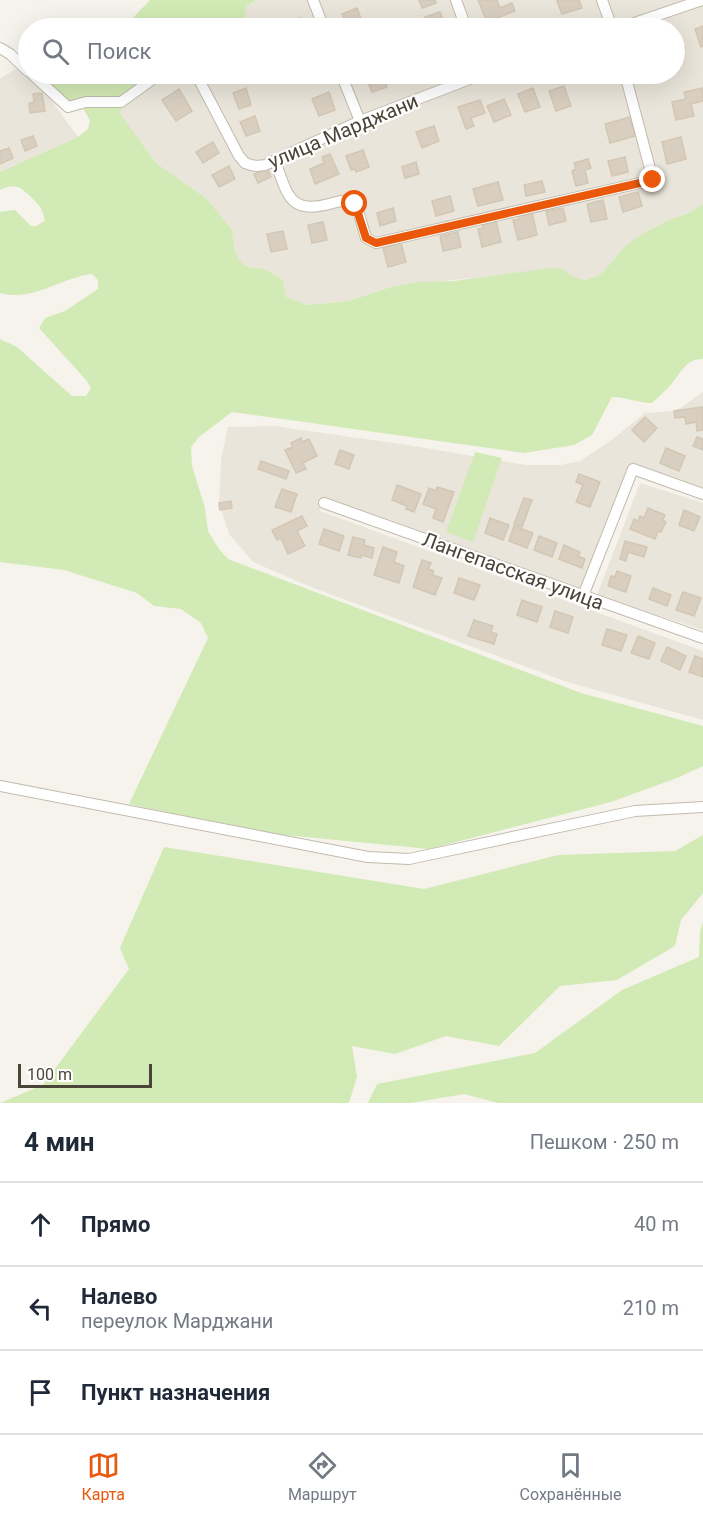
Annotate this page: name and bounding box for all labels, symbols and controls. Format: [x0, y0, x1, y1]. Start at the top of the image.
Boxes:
search box [18, 18, 685, 84]
icon: search [39, 35, 72, 68]
text: Поиск [87, 39, 151, 64]
street label: улица Марджани [264, 89, 422, 173]
route end [639, 166, 665, 192]
route start [341, 190, 367, 216]
street label: Лангепасская улица [419, 527, 607, 615]
scale bar [18, 1061, 152, 1088]
text: 100 m [27, 1065, 72, 1084]
text: 4 мин [24, 1127, 95, 1157]
text: Пешком · 250 m [530, 1130, 679, 1154]
icon: ahead [24, 1208, 57, 1241]
text: Прямо [81, 1212, 150, 1237]
text: 40 m [634, 1212, 679, 1236]
text: Налево [81, 1284, 158, 1309]
icon: left [24, 1292, 57, 1325]
text: 210 m [623, 1296, 679, 1320]
text: переулок Марджани [81, 1309, 273, 1333]
icon: arrive [24, 1376, 57, 1409]
text: Пункт назначения [81, 1380, 270, 1405]
tab: Карта [81, 1449, 125, 1504]
tab: Маршрут [288, 1449, 357, 1504]
tab: Сохранённые [520, 1449, 622, 1504]

